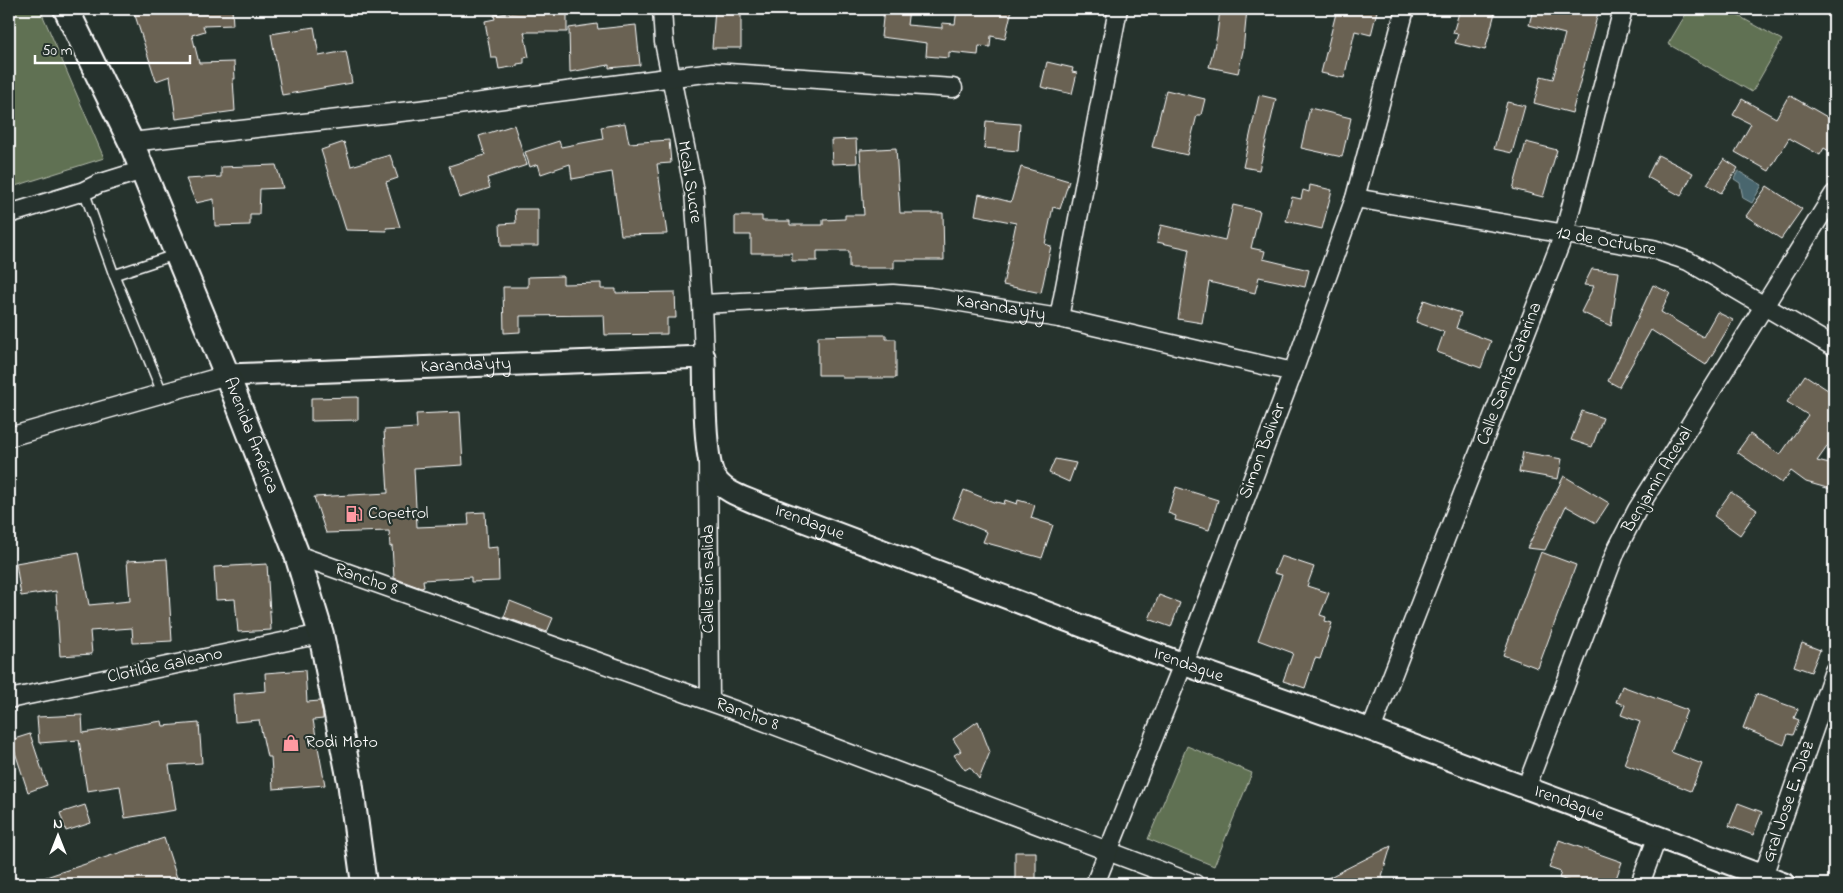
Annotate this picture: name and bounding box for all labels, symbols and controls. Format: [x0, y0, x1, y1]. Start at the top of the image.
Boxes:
scale bar [35, 32, 190, 64]
text: 50 m [42, 40, 73, 62]
street label: Mcal. Sucre [670, 139, 708, 226]
street label: 12 de Octubre [1554, 220, 1659, 264]
street label: Karanda'yty [954, 288, 1047, 329]
street label: Calle Santa Catarina [1471, 299, 1549, 449]
street label: Karanda'yty [420, 351, 512, 381]
street label: Avenida América [216, 374, 285, 498]
street label: Simon Bolivar [1233, 399, 1293, 503]
street label: Benjamin Aceval [1615, 422, 1700, 539]
street label: Irendague [770, 498, 849, 548]
place label: Copetrol [368, 501, 429, 527]
fuel station icon: Copetrol [344, 504, 364, 524]
street label: Calle sin salida [696, 525, 722, 633]
street label: Rancho 8 [331, 557, 402, 603]
street label: Clotilde Galeano [105, 641, 225, 691]
street label: Irendague [1149, 641, 1228, 691]
street label: Rancho 8 [712, 692, 783, 739]
place label: Rodi Moto [305, 730, 378, 756]
shop icon: Rodi Moto [281, 733, 301, 753]
street label: Gral Jose E. Diaz [1756, 737, 1822, 866]
street label: Irendague [1530, 779, 1609, 829]
north arrow [32, 810, 82, 860]
text: N [53, 814, 63, 835]

